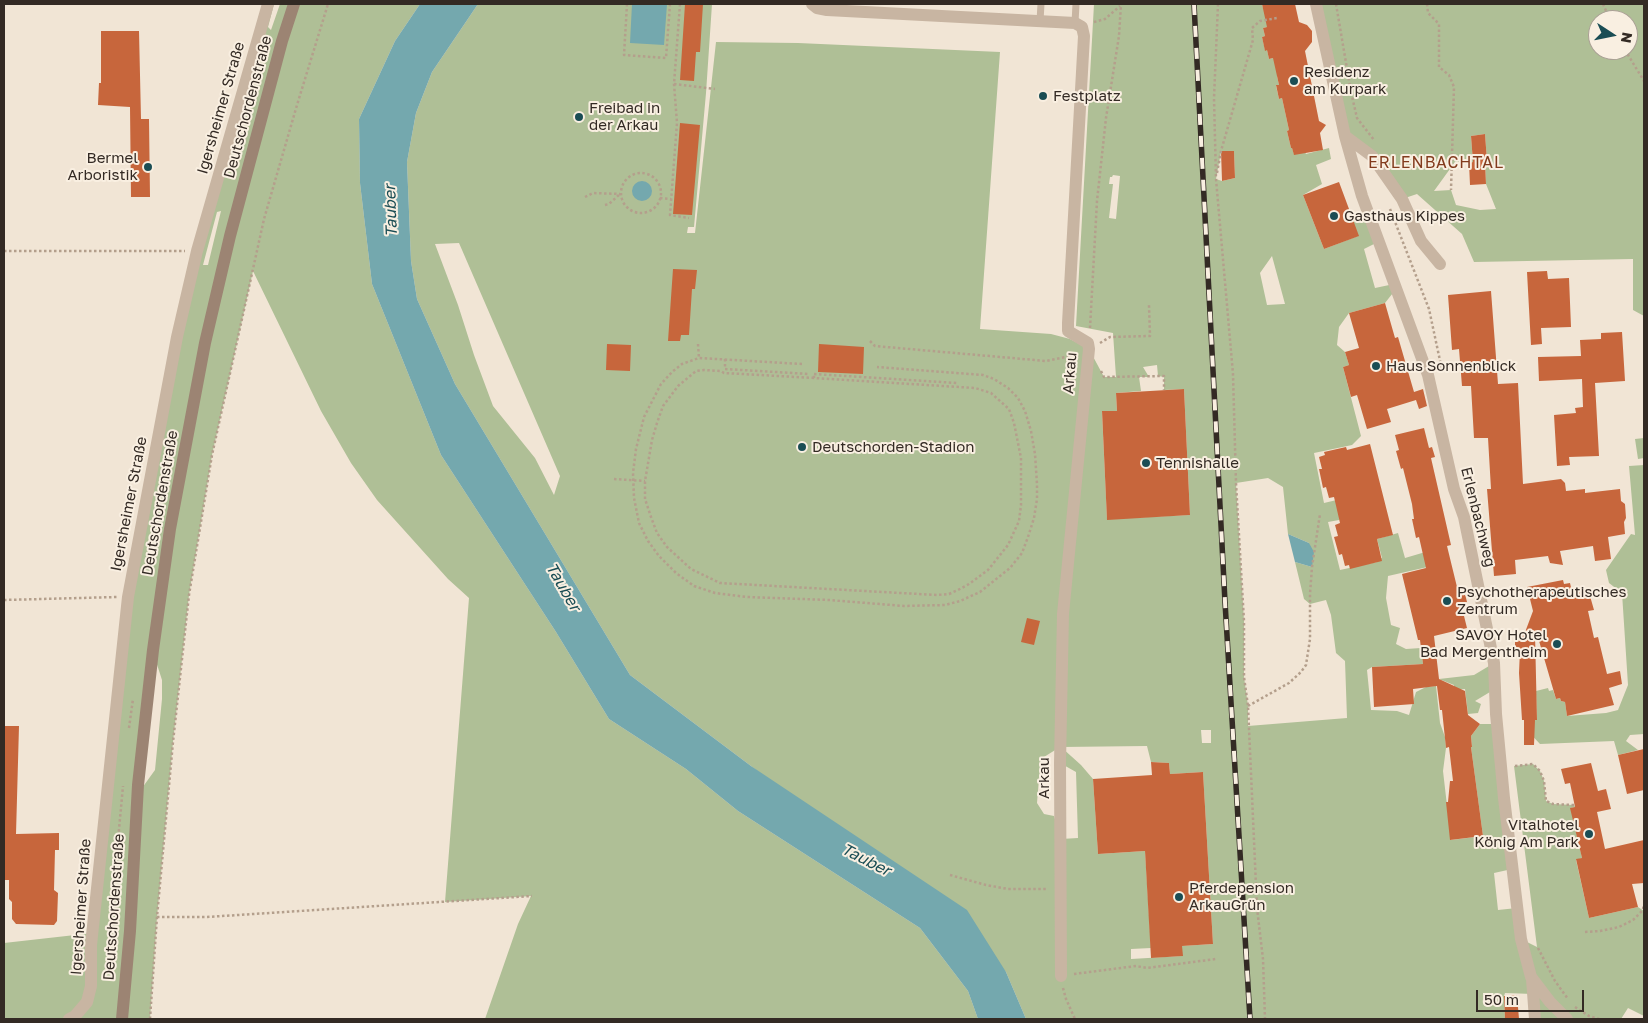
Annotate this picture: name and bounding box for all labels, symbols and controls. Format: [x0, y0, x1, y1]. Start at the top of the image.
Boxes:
north arrow [1588, 10, 1638, 60]
text: N [1618, 31, 1637, 45]
street label: Deutschordenstraße [220, 34, 276, 180]
street label: Igersheimer Straße [193, 40, 249, 176]
place label: Residenz am Kurpark [1304, 63, 1386, 98]
marker: Residenz am Kurpark [1288, 75, 1300, 87]
place label: Festplatz [1053, 87, 1121, 105]
marker: Festplatz [1037, 90, 1049, 102]
place label: Freibad in der Arkau [589, 99, 660, 134]
marker: Freibad in der Arkau [573, 111, 585, 123]
place label: Bermel Arboristik [68, 149, 138, 184]
district label: ERLENBACHTAL [1367, 153, 1505, 173]
marker: Bermel Arboristik [142, 161, 154, 173]
water label: Tauber [380, 184, 402, 238]
place label: Gasthaus Kippes [1344, 207, 1465, 225]
marker: Gasthaus Kippes [1328, 210, 1340, 222]
street label: Arkau [1059, 351, 1081, 395]
place label: Haus Sonnenblick [1386, 357, 1516, 375]
marker: Haus Sonnenblick [1370, 360, 1382, 372]
street label: Deutschordenstraße [138, 429, 182, 577]
street label: Igersheimer Straße [107, 435, 151, 573]
place label: Deutschorden-Stadion [812, 438, 974, 456]
marker: Deutschorden-Stadion [796, 441, 808, 453]
place label: Tennishalle [1156, 454, 1239, 472]
marker: Tennishalle [1140, 457, 1152, 469]
street label: Erlenbachweg [1457, 465, 1499, 569]
water label: Tauber [542, 559, 584, 615]
place label: Psychotherapeutisches Zentrum [1457, 583, 1626, 618]
marker: Psychotherapeutisches Zentrum [1441, 595, 1453, 607]
place label: SAVOY Hotel Bad Mergentheim [1420, 626, 1547, 661]
marker: SAVOY Hotel Bad Mergentheim [1551, 638, 1563, 650]
street label: Arkau [1035, 757, 1053, 799]
place label: Vitalhotel König Am Park [1474, 816, 1579, 851]
marker: Vitalhotel König Am Park [1583, 828, 1595, 840]
street label: Deutschordenstraße [100, 833, 128, 981]
street label: Igersheimer Straße [67, 838, 95, 976]
water label: Tauber [838, 840, 894, 880]
place label: Pferdepension ArkauGrün [1189, 879, 1294, 914]
marker: Pferdepension ArkauGrün [1173, 891, 1185, 903]
scale bar [1478, 980, 1586, 1012]
text: 50 m [1484, 990, 1519, 1008]

